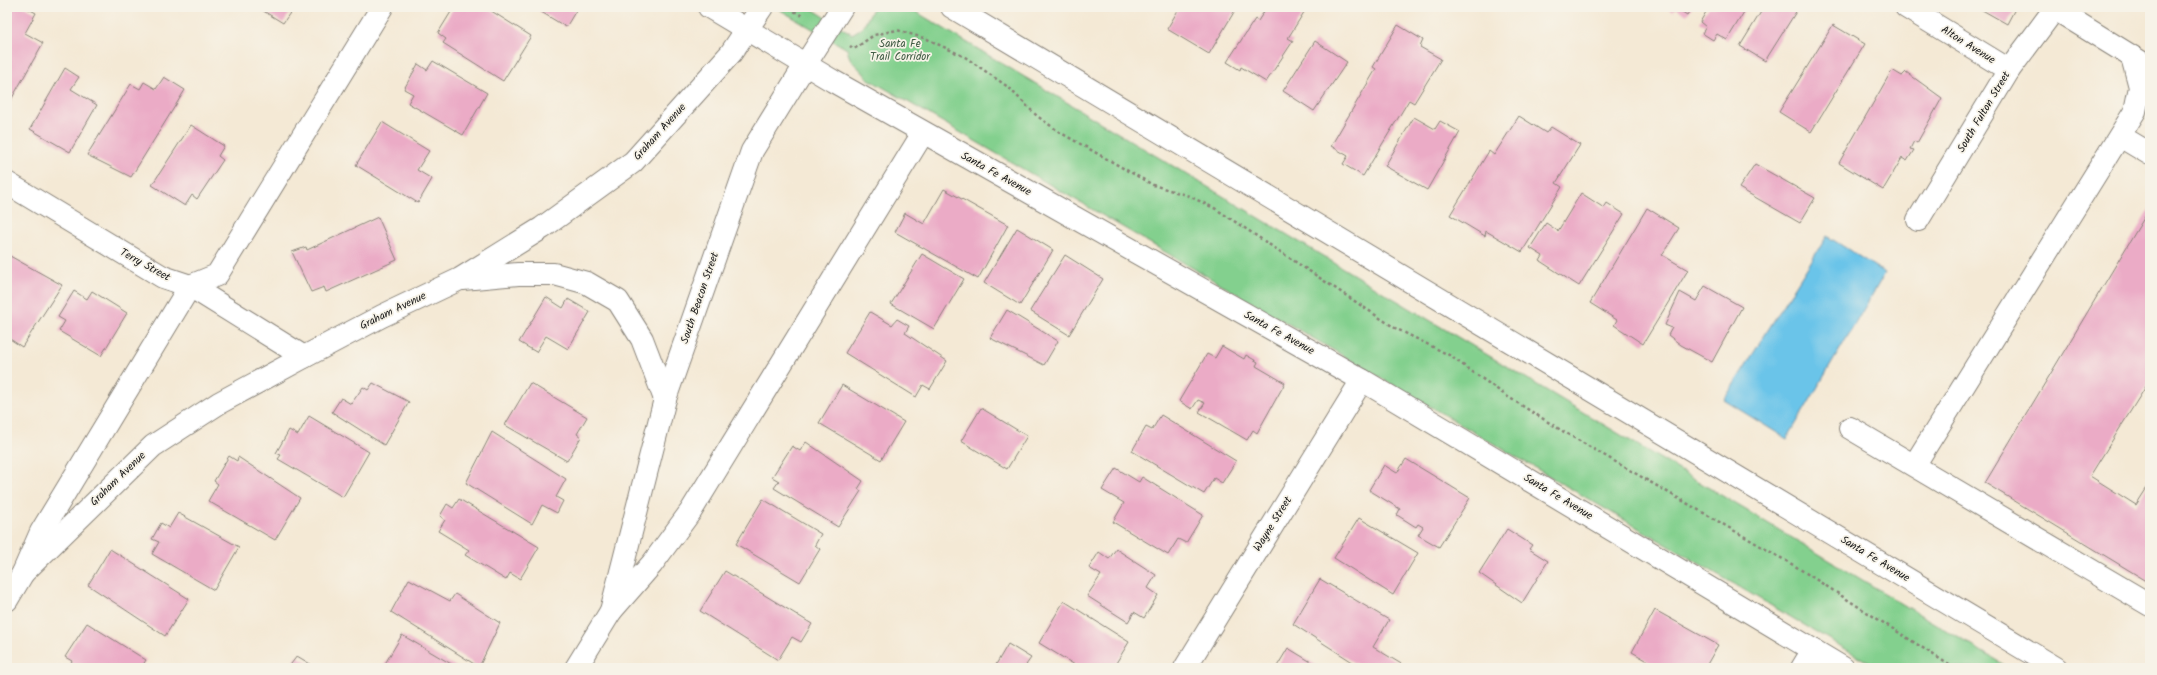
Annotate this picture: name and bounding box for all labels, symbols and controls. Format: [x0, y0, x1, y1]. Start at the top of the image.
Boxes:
street label: Alton Avenue [1937, 21, 1999, 69]
park label: Santa Fe Trail Corridor [870, 35, 931, 66]
street label: South Fulton Street [1953, 67, 2016, 156]
street label: Graham Avenue [629, 99, 691, 165]
street label: Santa Fe Avenue [957, 147, 1035, 201]
street label: Terry Street [116, 244, 174, 287]
street label: South Beacon Street [676, 249, 724, 346]
street label: Graham Avenue [357, 287, 429, 335]
street label: Santa Fe Avenue [1240, 306, 1318, 360]
street label: Graham Avenue [86, 447, 150, 511]
street label: Santa Fe Avenue [1520, 469, 1596, 525]
street label: Wayne Street [1249, 492, 1297, 555]
street label: Santa Fe Avenue [1837, 531, 1913, 587]

